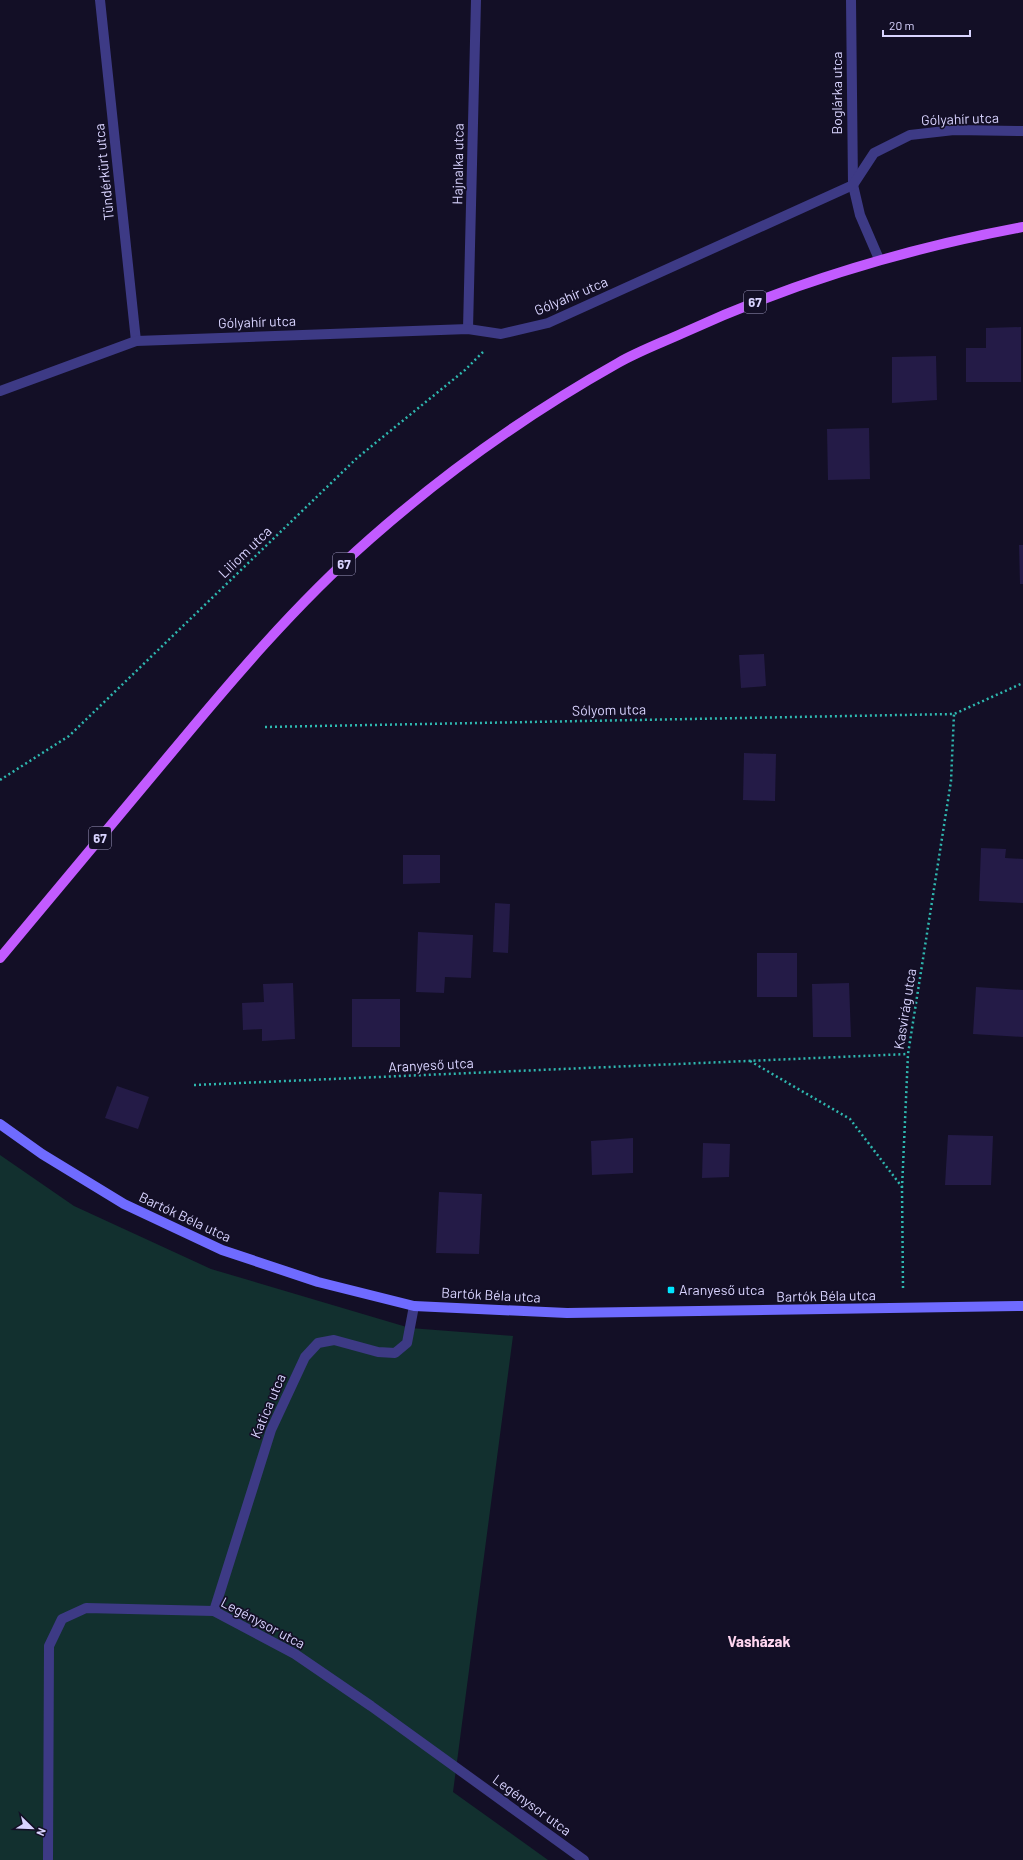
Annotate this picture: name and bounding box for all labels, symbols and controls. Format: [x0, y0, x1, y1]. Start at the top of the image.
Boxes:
scale bar [883, 12, 970, 38]
text: 20 m [889, 18, 915, 32]
street label: Boglárka utca [828, 51, 845, 135]
street label: Gólyahír utca [921, 109, 999, 128]
street label: Tündérkürt utca [90, 123, 117, 221]
street label: Hajnalka utca [448, 123, 467, 205]
street label: Gólyahír utca [532, 272, 610, 319]
road number: 67 [744, 291, 766, 313]
street label: Gólyahír utca [218, 312, 296, 331]
street label: Liliom utca [215, 522, 275, 581]
road number: 67 [333, 553, 355, 575]
street label: Sólyom utca [572, 700, 646, 719]
road number: 67 [89, 827, 111, 849]
street label: Kasvirág utca [890, 967, 919, 1051]
street label: Aranyeső utca [388, 1054, 474, 1075]
street label: Bartók Béla utca [136, 1188, 234, 1245]
place label: Aranyeső utca [679, 1281, 765, 1298]
street label: Bartók Béla utca [441, 1283, 541, 1306]
marker: Aranyeső utca [666, 1285, 676, 1295]
street label: Bartók Béla utca [776, 1286, 876, 1305]
street label: Katica utca [246, 1371, 289, 1441]
street label: Legénysor utca [218, 1593, 308, 1652]
district label: Vasházak [728, 1632, 790, 1650]
street label: Legénysor utca [490, 1770, 575, 1839]
north arrow [12, 1808, 52, 1848]
text: N [34, 1826, 49, 1838]

